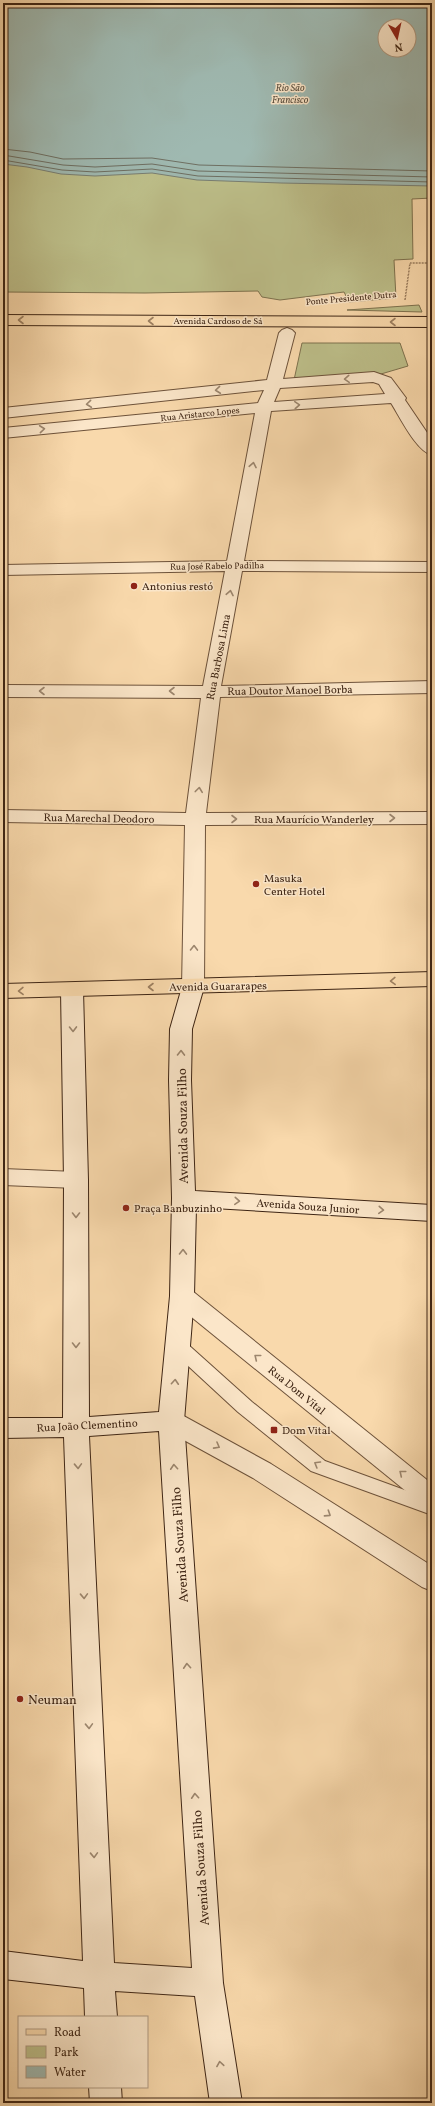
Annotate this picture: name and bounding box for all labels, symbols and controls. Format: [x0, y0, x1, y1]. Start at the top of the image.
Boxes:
north arrow [377, 18, 417, 58]
text: N [393, 38, 403, 54]
water label: Rio São Francisco [272, 81, 309, 107]
street label: Ponte Presidente Dutra [305, 288, 397, 309]
street label: Avenida Cardoso de Sá [173, 315, 263, 328]
one-way arrow [18, 316, 24, 324]
one-way arrow [148, 317, 154, 325]
one-way arrow [390, 318, 396, 326]
one-way arrow [344, 374, 350, 383]
one-way arrow [215, 386, 221, 395]
one-way arrow [86, 399, 92, 408]
one-way arrow [294, 401, 300, 409]
street label: Rua Aristarco Lopes [160, 404, 240, 425]
one-way arrow [39, 425, 45, 434]
one-way arrow [248, 462, 257, 468]
street label: Rua José Rabelo Padilha [170, 559, 265, 574]
place label: Antonius restó [142, 580, 213, 595]
marker: Antonius restó [129, 581, 139, 591]
one-way arrow [225, 590, 234, 596]
street label: Rua Barbosa Lima [204, 613, 235, 702]
street label: Rua Doutor Manoel Borba [227, 683, 353, 700]
one-way arrow [39, 687, 45, 695]
one-way arrow [169, 687, 175, 695]
one-way arrow [194, 787, 203, 793]
street label: Rua Marechal Deodoro [43, 811, 155, 828]
street label: Rua Maurício Wanderley [254, 813, 374, 828]
one-way arrow [389, 814, 395, 822]
one-way arrow [231, 815, 237, 823]
place label: Masuka Center Hotel [264, 872, 325, 900]
marker: Masuka Center Hotel [251, 879, 261, 889]
one-way arrow [190, 945, 198, 951]
one-way arrow [390, 976, 396, 985]
street label: Avenida Guararapes [169, 979, 267, 996]
one-way arrow [148, 983, 154, 991]
one-way arrow [18, 987, 24, 995]
one-way arrow [69, 1026, 77, 1032]
one-way arrow [176, 1050, 185, 1056]
street label: Avenida Souza Filho [174, 1068, 194, 1184]
street label: Avenida Souza Junior [256, 1196, 360, 1219]
one-way arrow [234, 1197, 240, 1206]
place label: Praça Banbuzinho [134, 1202, 222, 1217]
marker: Praça Banbuzinho [121, 1203, 131, 1213]
one-way arrow [378, 1206, 384, 1215]
one-way arrow [72, 1212, 80, 1218]
one-way arrow [179, 1249, 187, 1255]
one-way arrow [72, 1342, 80, 1348]
one-way arrow [254, 1354, 261, 1361]
street label: Rua Dom Vital [264, 1363, 328, 1419]
one-way arrow [171, 1379, 180, 1385]
street label: Rua João Clementino [36, 1416, 138, 1437]
place label: Dom Vital [282, 1424, 330, 1439]
marker: Dom Vital [269, 1425, 279, 1435]
one-way arrow [213, 1442, 220, 1449]
one-way arrow [314, 1462, 321, 1469]
one-way arrow [74, 1463, 82, 1469]
one-way arrow [169, 1464, 178, 1470]
one-way arrow [399, 1471, 406, 1478]
street label: Avenida Souza Filho [168, 1486, 194, 1603]
one-way arrow [324, 1509, 331, 1516]
one-way arrow [79, 1593, 88, 1599]
one-way arrow [182, 1663, 191, 1669]
place label: Neuman [28, 1692, 77, 1710]
marker: Neuman [15, 1694, 25, 1704]
one-way arrow [85, 1723, 93, 1729]
one-way arrow [191, 1793, 200, 1799]
street label: Avenida Souza Filho [189, 1809, 215, 1926]
one-way arrow [90, 1852, 98, 1858]
legend [18, 2016, 148, 2088]
text: Road [54, 2025, 81, 2041]
text: Park [54, 2045, 79, 2061]
one-way arrow [216, 2061, 225, 2068]
text: Water [54, 2065, 86, 2081]

